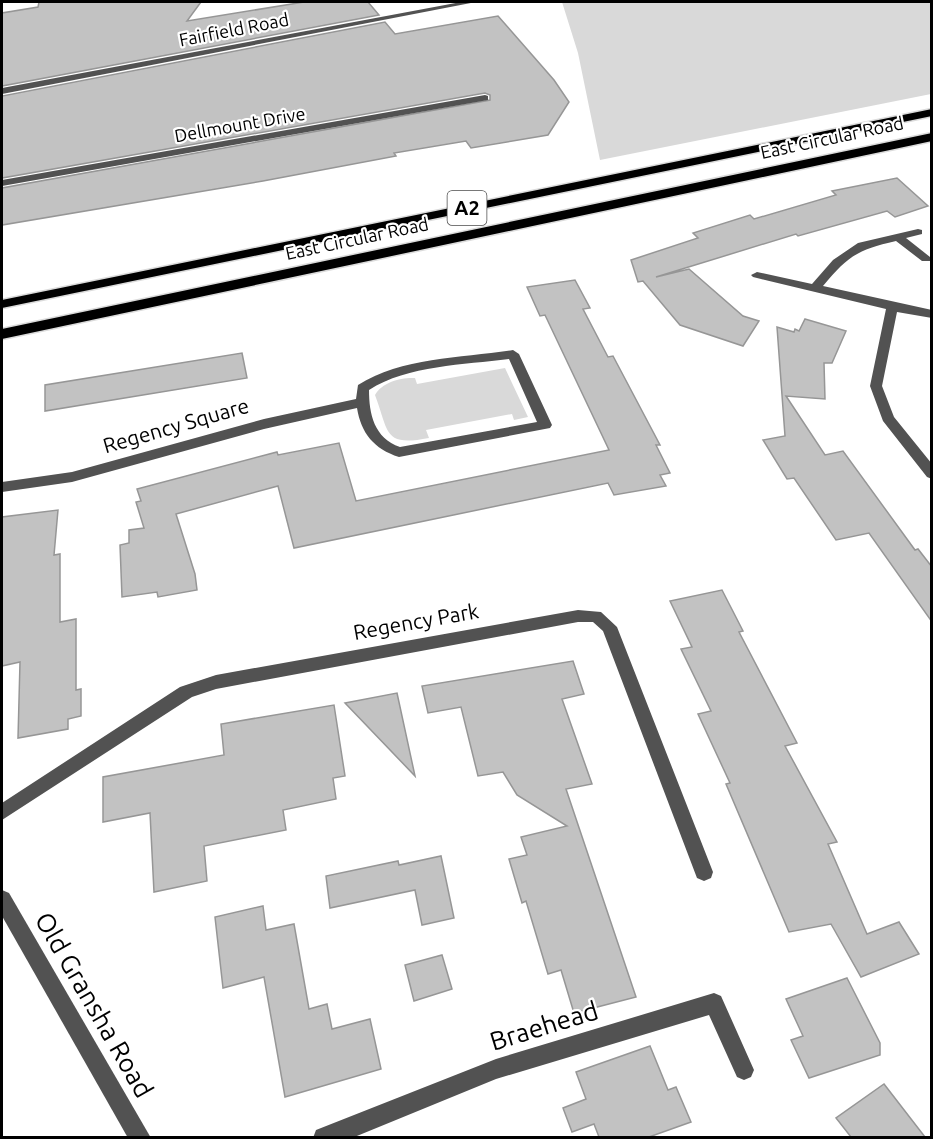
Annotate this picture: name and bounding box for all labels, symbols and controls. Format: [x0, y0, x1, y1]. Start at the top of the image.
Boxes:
street label: Fairfield Road [177, 9, 290, 49]
street label: Dellmount Drive [173, 103, 307, 145]
street label: East Circular Road [758, 112, 905, 162]
road number: A2 [448, 191, 486, 225]
street label: East Circular Road [283, 213, 430, 263]
street label: Regency Square [100, 393, 252, 457]
street label: Regency Park [351, 598, 481, 644]
street label: Old Gransha Road [30, 907, 159, 1102]
street label: Braehead [486, 995, 602, 1056]

